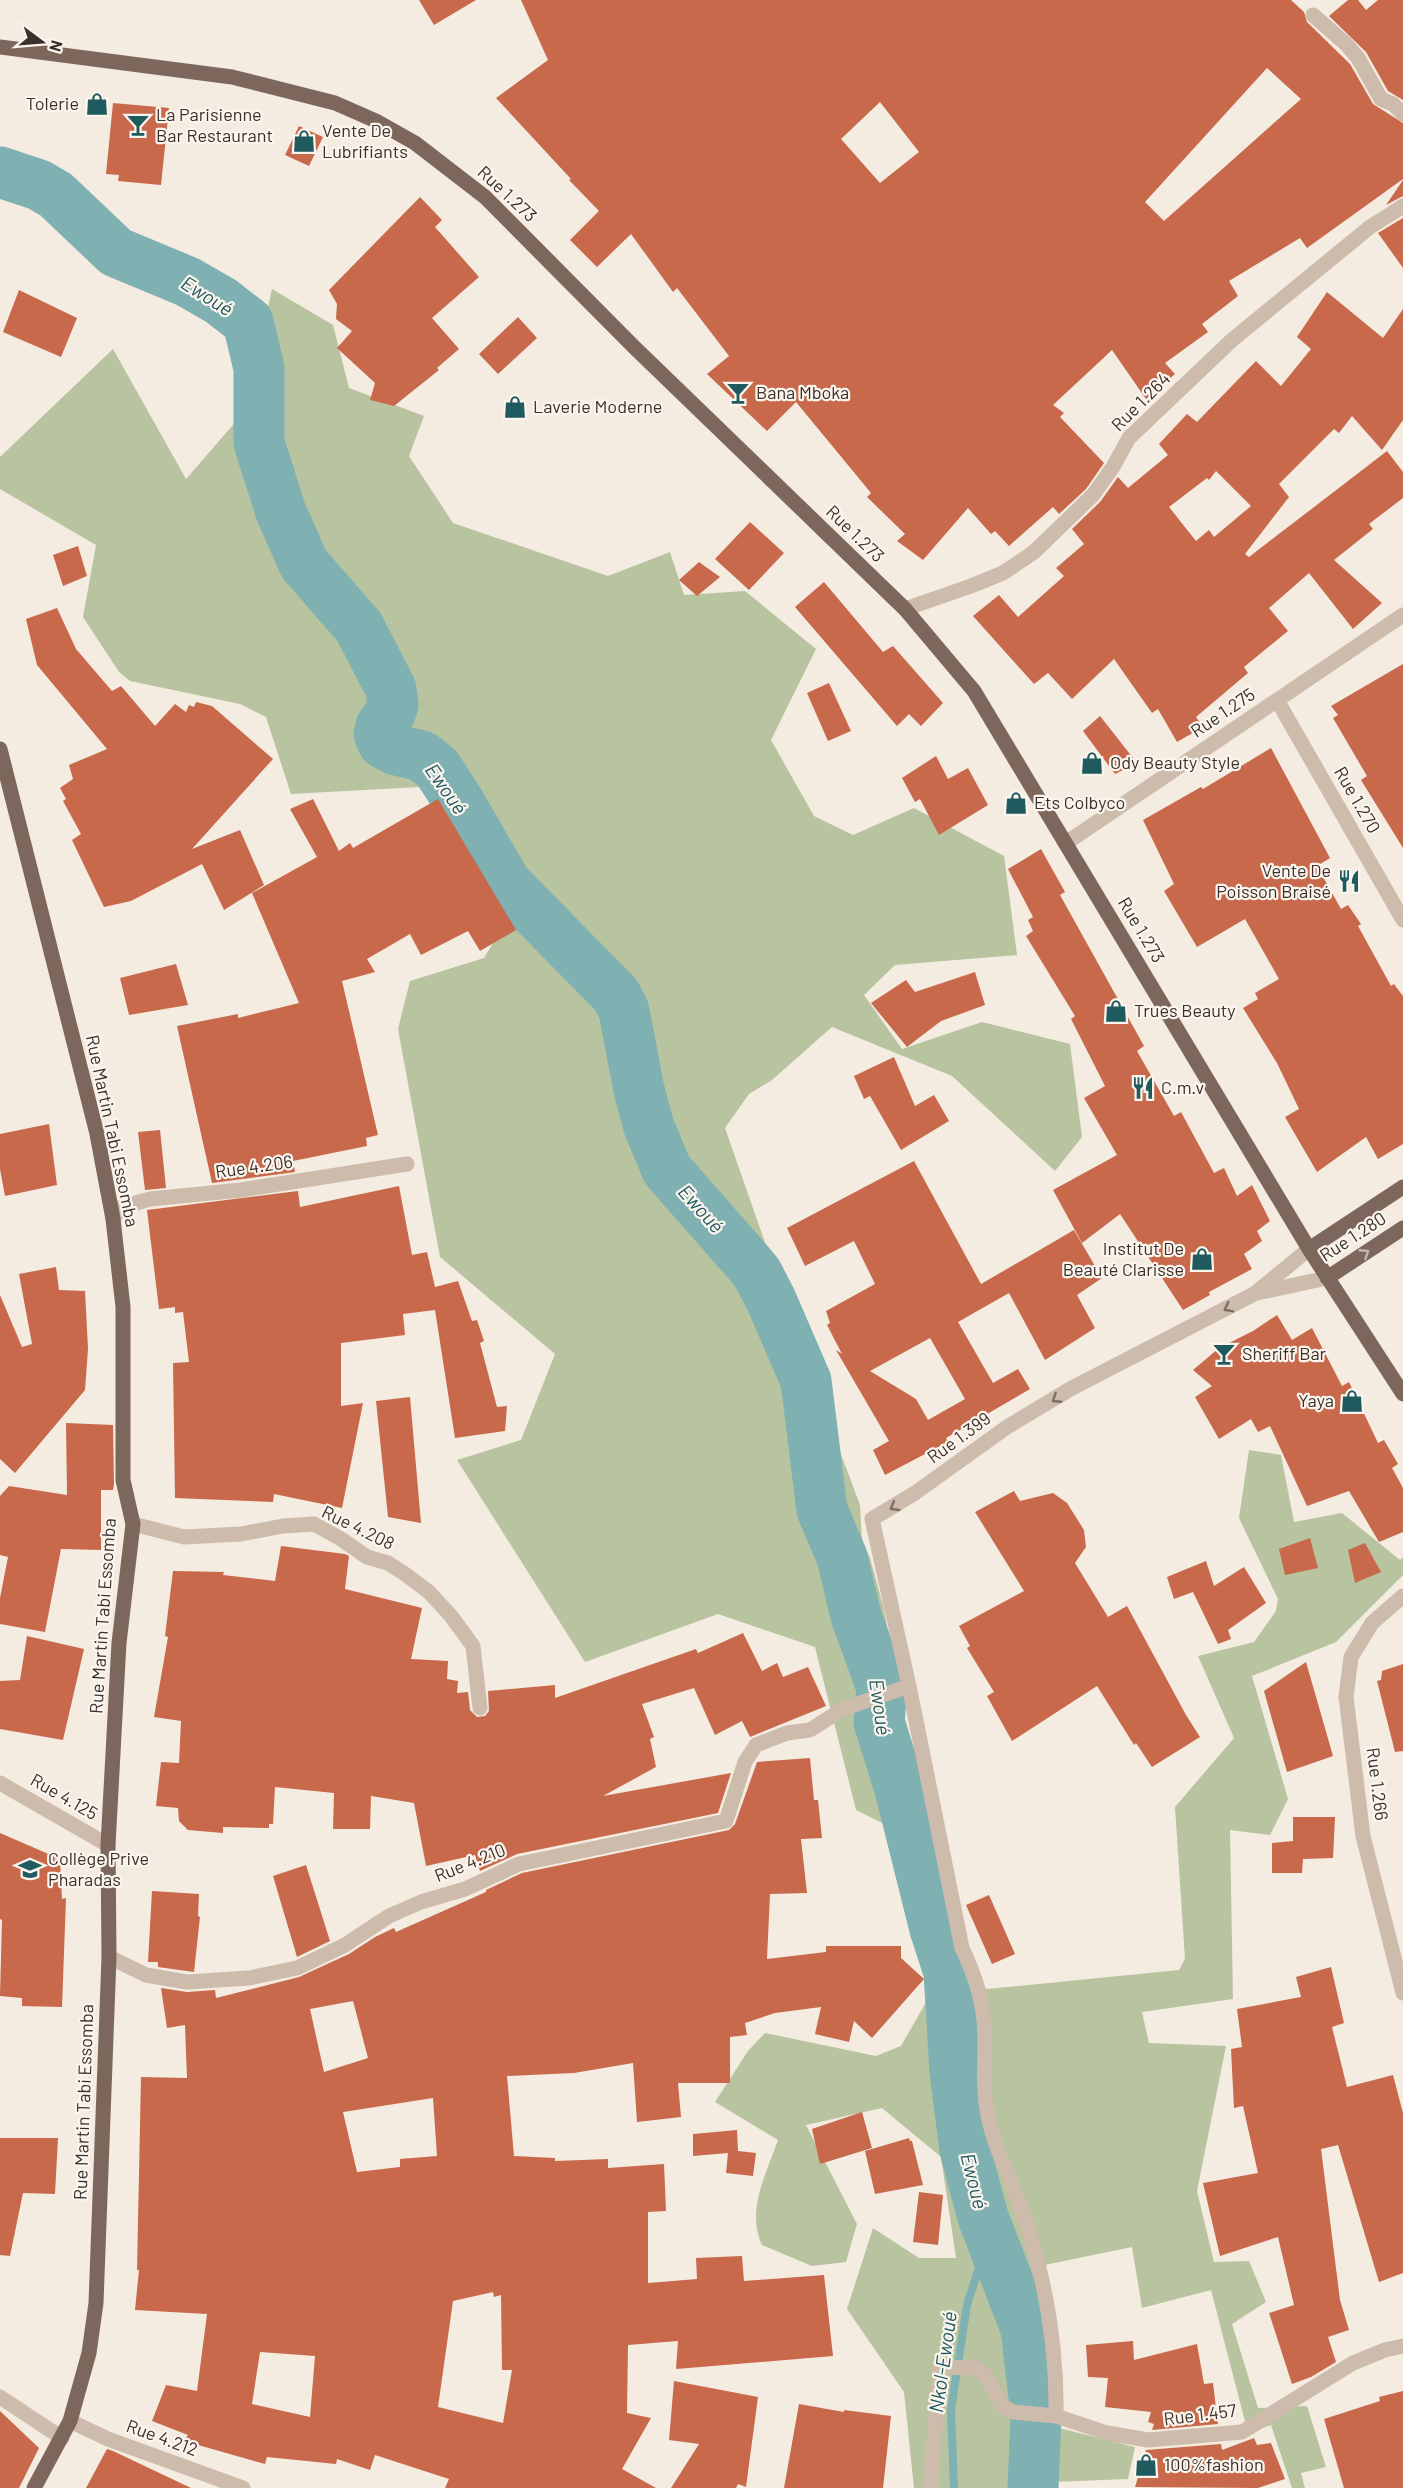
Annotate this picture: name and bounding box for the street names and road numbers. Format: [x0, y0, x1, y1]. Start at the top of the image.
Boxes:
street label: Rue 1.273 [474, 160, 542, 226]
street label: Rue 1.264 [1106, 367, 1174, 435]
street label: Rue 1.273 [822, 500, 889, 566]
street label: Rue 1.275 [1186, 683, 1259, 742]
street label: Rue 1.270 [1330, 762, 1386, 837]
street label: Rue 1.273 [1114, 893, 1170, 966]
street label: Rue Martin Tabi Essomba [82, 1033, 144, 1229]
street label: Rue 4.206 [214, 1150, 294, 1182]
street label: Rue 1.280 [1315, 1207, 1390, 1266]
street label: Rue 1.399 [922, 1407, 994, 1468]
street label: Rue 4.208 [319, 1500, 398, 1554]
street label: Rue Martin Tabi Essomba [84, 1517, 120, 1714]
street label: Rue 1.266 [1363, 1746, 1393, 1822]
street label: Rue 4.125 [27, 1768, 102, 1824]
street label: Rue 4.210 [431, 1838, 508, 1886]
street label: Rue Martin Tabi Essomba [69, 2004, 97, 2200]
street label: Rue 1.457 [1162, 2399, 1238, 2429]
street label: Rue 4.212 [124, 2414, 201, 2460]

